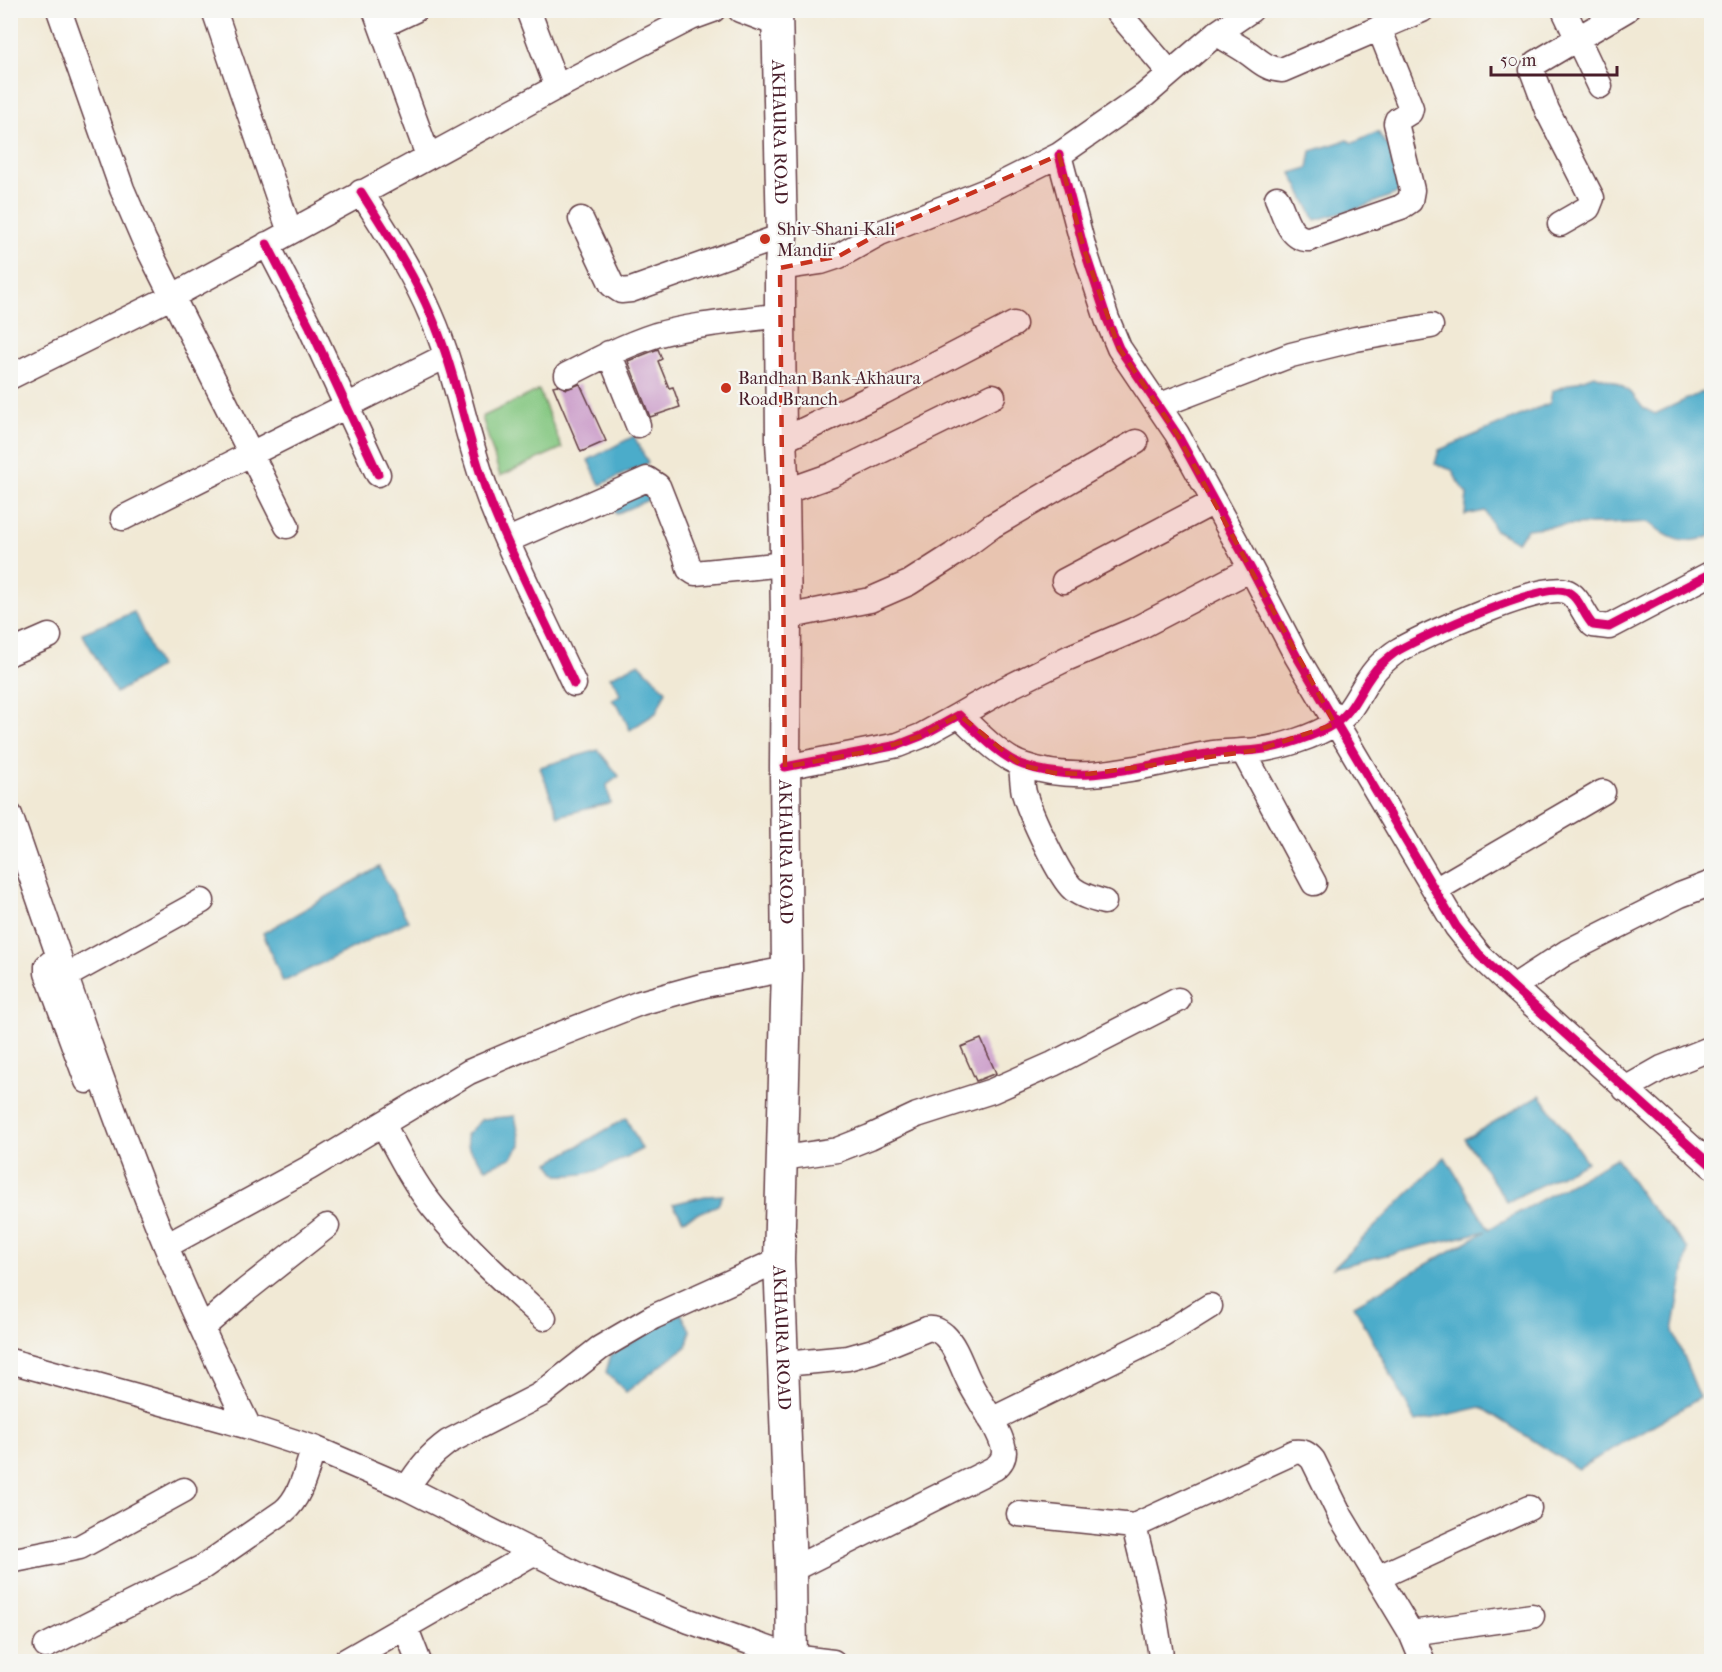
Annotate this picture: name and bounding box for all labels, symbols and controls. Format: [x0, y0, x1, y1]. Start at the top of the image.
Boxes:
scale bar [1491, 39, 1617, 77]
text: 50 m [1500, 50, 1537, 71]
street label: AKHAURA ROAD [767, 58, 791, 205]
place label: Shiv-Shani-Kali Mandir [777, 219, 896, 261]
marker: Shiv-Shani-Kali Mandir [758, 232, 772, 246]
place label: Bandhan Bank-Akhaura Road Branch [738, 368, 922, 410]
marker: Bandhan Bank-Akhaura Road Branch [719, 381, 733, 395]
street label: AKHAURA ROAD [774, 778, 797, 924]
street label: AKHAURA ROAD [768, 1264, 795, 1410]

